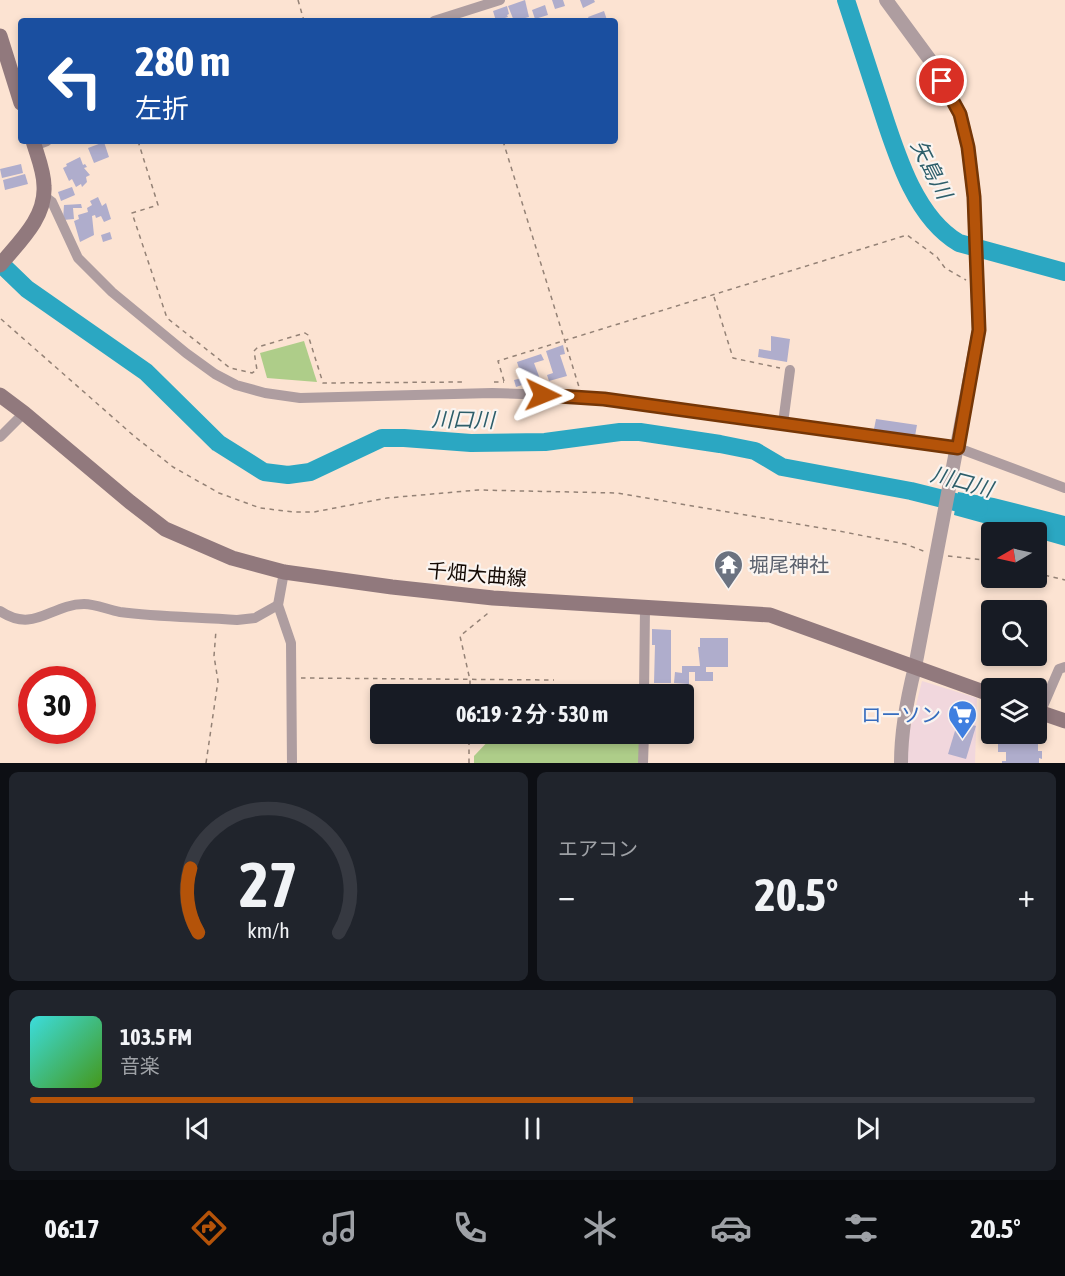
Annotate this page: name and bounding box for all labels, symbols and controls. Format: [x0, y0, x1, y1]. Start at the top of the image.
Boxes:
text: 280 m [135, 37, 230, 85]
icon: left [36, 42, 114, 120]
pin [916, 55, 967, 106]
icon: arrive [925, 64, 958, 97]
text: 左折 [135, 93, 189, 124]
water label: 矢島川 [907, 135, 958, 204]
position arrow [511, 363, 575, 427]
water label: 川口川 [431, 406, 497, 432]
water label: 川口川 [928, 461, 997, 501]
north arrow [981, 522, 1047, 588]
map controls [981, 522, 1047, 744]
temple icon: 堀尾神社 [712, 548, 744, 590]
place label: 堀尾神社 [749, 553, 829, 576]
street label: 千畑大曲線 [426, 558, 528, 590]
button: search [981, 600, 1047, 666]
speed limit sign: 30 [18, 666, 96, 744]
button: layers [981, 678, 1047, 744]
supermarket icon: ローソン [946, 698, 978, 740]
text: 06:19 · 2 分 · 530 m [456, 701, 608, 727]
place label: ローソン [861, 703, 941, 726]
text: エアコン [558, 837, 638, 860]
text: 27 [239, 849, 298, 920]
text: 20.5° [755, 869, 838, 921]
text: − [558, 876, 575, 914]
text: + [1018, 876, 1035, 914]
text: km/h [247, 919, 290, 944]
text: 103.5 FM [120, 1024, 192, 1050]
text: 音楽 [120, 1054, 160, 1077]
icon: previous [181, 1112, 214, 1145]
icon: pause [516, 1112, 549, 1145]
icon: next [851, 1112, 884, 1145]
icon: directions [188, 1207, 230, 1249]
icon: music [319, 1207, 361, 1249]
icon: phone [449, 1207, 491, 1249]
icon: climate [579, 1207, 621, 1249]
icon: car [710, 1207, 752, 1249]
icon: filters [840, 1207, 882, 1249]
text: 06:17 [44, 1213, 100, 1244]
text: 20.5° [970, 1213, 1021, 1244]

